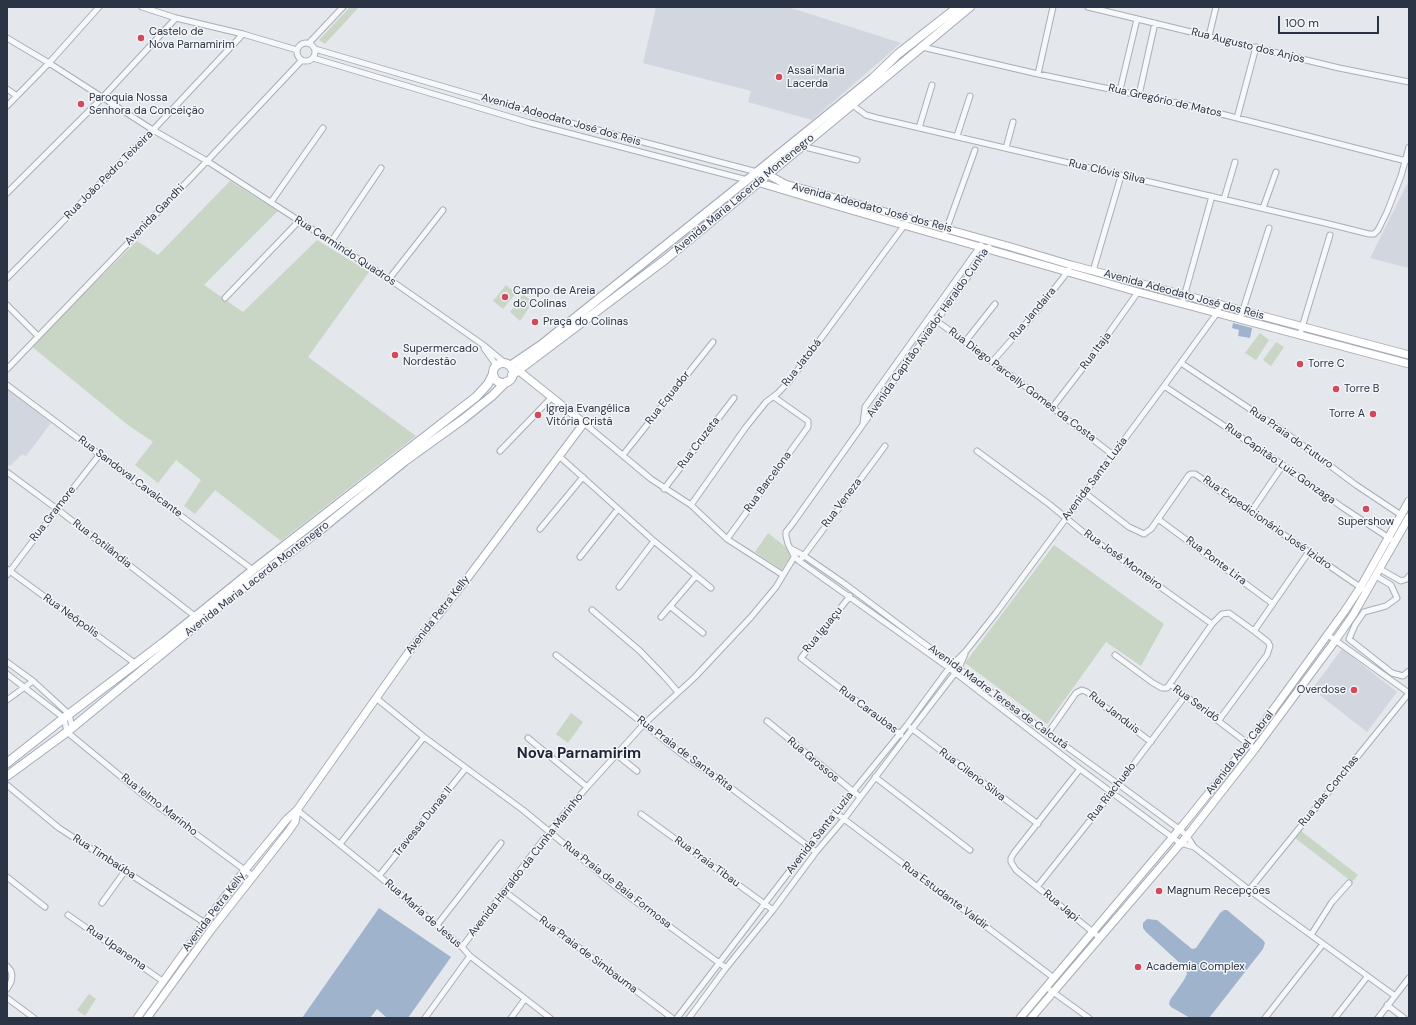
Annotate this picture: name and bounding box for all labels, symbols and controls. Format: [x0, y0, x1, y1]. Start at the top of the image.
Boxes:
scale bar [1280, 8, 1381, 34]
text: 100 m [1285, 15, 1319, 31]
place label: Castelo de Nova Parnamirim [149, 25, 235, 51]
street label: Rua Augusto dos Anjos [1190, 25, 1306, 67]
marker: Castelo de Nova Parnamirim [136, 33, 146, 43]
place label: Assaí Maria Lacerda [787, 64, 845, 90]
marker: Assaí Maria Lacerda [774, 72, 784, 82]
street label: Rua Gregório de Matos [1107, 82, 1223, 120]
place label: Paroquia Nossa Senhora da Conceição [89, 91, 204, 117]
street label: Avenida Adeodato José dos Reis [480, 91, 642, 149]
marker: Paroquia Nossa Senhora da Conceição [76, 99, 86, 109]
street label: Rua João Pedro Teixeira [62, 128, 156, 222]
street label: Avenida Maria Lacerda Montenegro [671, 131, 817, 257]
street label: Rua Clóvis Silva [1067, 157, 1147, 187]
street label: Avenida Adeodato José dos Reis [790, 180, 954, 236]
street label: Avenida Gandhi [123, 182, 187, 248]
street label: Rua Carmindo Quadros [292, 213, 398, 289]
street label: Avenida Capitão Aviador Heraldo Cunha [864, 246, 992, 420]
street label: Avenida Adeodato José dos Reis [1102, 267, 1266, 323]
place label: Campo de Areia do Colinas [513, 284, 595, 310]
street label: Rua Jandaira [1007, 285, 1059, 343]
marker: Campo de Areia do Colinas [500, 292, 510, 302]
place label: Praça do Colinas [543, 315, 628, 329]
marker: Praça do Colinas [530, 317, 540, 327]
street label: Rua Diego Parcelly Gomes da Costa [946, 325, 1098, 445]
street label: Rua Itaja [1078, 330, 1114, 372]
street label: Rua Jatobá [779, 337, 825, 389]
place label: Supermercado Nordestão [403, 342, 478, 368]
marker: Supermercado Nordestão [390, 350, 400, 360]
place label: Torre C [1308, 357, 1345, 371]
marker: Torre C [1295, 359, 1305, 369]
street label: Rua Equador [643, 368, 693, 428]
place label: Torre B [1344, 382, 1379, 396]
marker: Torre B [1331, 384, 1341, 394]
place label: Igreja Evangélica Vitória Cristã [546, 402, 630, 428]
street label: Rua Praia do Futuro [1247, 404, 1335, 472]
place label: Torre A [1329, 407, 1365, 421]
marker: Torre A [1368, 409, 1378, 419]
marker: Igreja Evangélica Vitória Cristã [533, 410, 543, 420]
street label: Rua Cruzeta [675, 415, 723, 471]
street label: Rua Capitão Luiz Gonzaga [1222, 421, 1338, 507]
street label: Rua Sandoval Cavalcante [75, 433, 185, 521]
street label: Avenida Santa Luzia [1059, 435, 1131, 523]
street label: Rua Barcelona [741, 449, 795, 515]
street label: Rua Expedicionário José Izidro [1200, 473, 1334, 573]
street label: Rua Veneza [819, 476, 865, 530]
street label: Rua Gramore [27, 484, 79, 544]
marker: Supershow [1361, 504, 1371, 514]
place label: Supershow [1338, 515, 1394, 529]
street label: Rua Potilândia [70, 517, 134, 571]
street label: Avenida Maria Lacerda Montenegro [182, 518, 332, 640]
street label: Rua José Monteiro [1081, 527, 1165, 593]
street label: Rua Ponte Lira [1183, 534, 1249, 588]
street label: Avenida Petra Kelly [403, 573, 473, 657]
street label: Rua Neópolis [40, 591, 102, 641]
street label: Rua Iguaçu [800, 604, 846, 656]
street label: Avenida Madre Teresa de Calcutá [925, 642, 1071, 752]
street label: Rua Seridó [1170, 683, 1222, 725]
place label: Overdose [1297, 683, 1346, 697]
street label: Rua Caraubas [836, 684, 900, 736]
marker: Overdose [1349, 685, 1359, 695]
street label: Rua Janduis [1086, 689, 1142, 737]
street label: Avenida Abel Cabral [1203, 709, 1277, 797]
street label: Rua Praia de Santa Rita [634, 713, 736, 795]
street label: Rua Grossos [784, 735, 842, 785]
district label: Nova Parnamirim [517, 745, 641, 763]
street label: Rua Cileno Silva [936, 746, 1008, 804]
street label: Rua das Conchas [1296, 753, 1362, 829]
street label: Rua Riachuelo [1085, 760, 1139, 824]
street label: Rua Ielmo Marinho [118, 771, 200, 839]
street label: Travessa Dunas II [391, 784, 455, 860]
street label: Avenida Santa Luzia [784, 789, 856, 877]
street label: Avenida Heraldo da Cunha Marinho [466, 791, 586, 939]
street label: Rua Timbaúba [70, 832, 138, 882]
street label: Rua Praia Tibau [672, 834, 742, 890]
street label: Rua Praia de Baia Formosa [560, 839, 674, 931]
street label: Rua Estudante Valdir [899, 859, 991, 933]
street label: Avenida Petra Kelly [180, 870, 248, 954]
street label: Rua Maria de Jesus [382, 877, 464, 951]
place label: Magnum Recepções [1167, 884, 1270, 898]
marker: Magnum Recepções [1154, 886, 1164, 896]
street label: Rua Japi [1040, 887, 1082, 925]
street label: Rua Praia de Simbauma [536, 914, 640, 996]
street label: Rua Upanema [83, 922, 149, 974]
place label: Academia Complex [1146, 960, 1245, 974]
marker: Academia Complex [1133, 962, 1143, 972]

